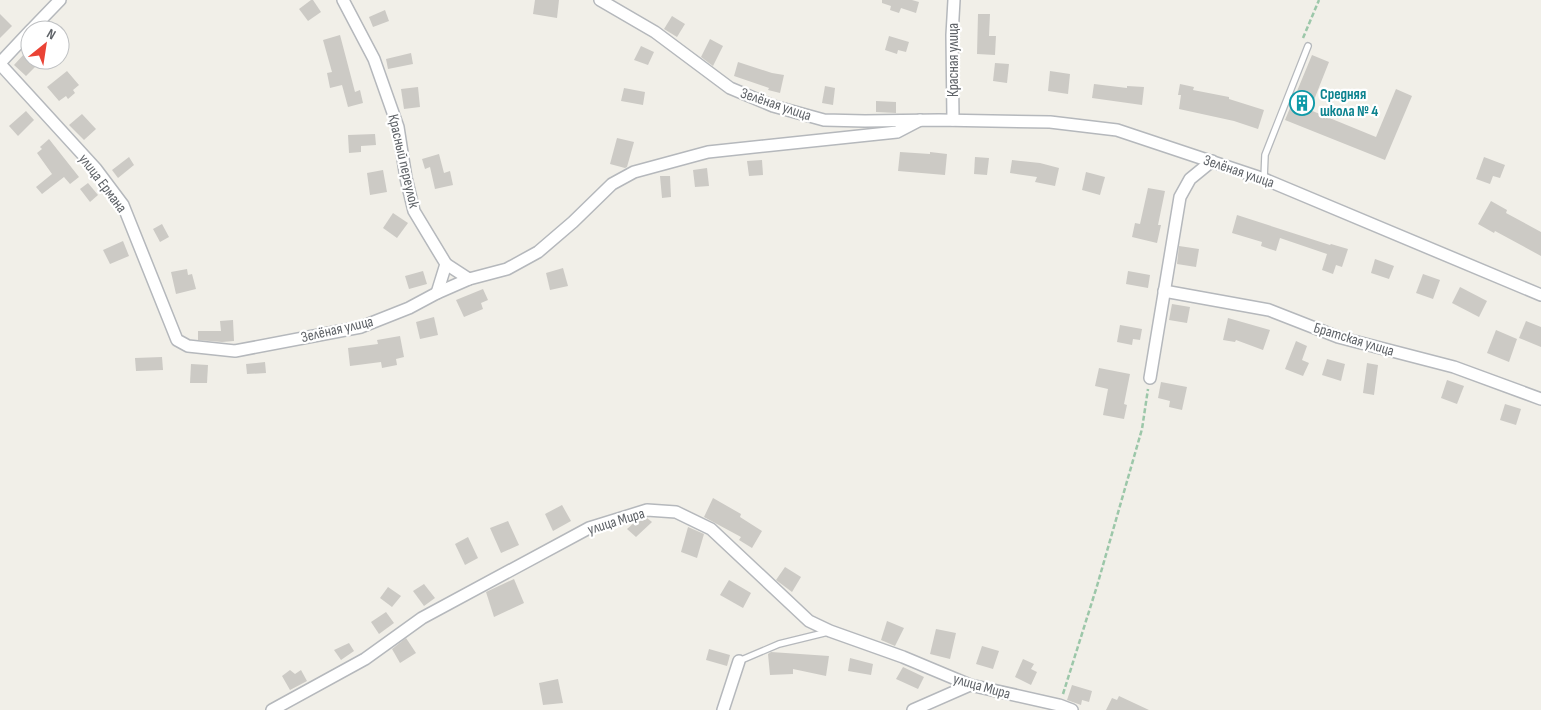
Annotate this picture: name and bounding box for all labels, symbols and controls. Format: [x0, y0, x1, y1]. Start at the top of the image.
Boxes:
north arrow [20, 20, 70, 70]
street label: Красная улица [944, 23, 963, 97]
text: N [44, 25, 59, 43]
street label: Зелёная улица [738, 84, 814, 125]
place label: Средняя школа № 4 [1320, 85, 1378, 121]
building icon: Средняя школа № 4 [1289, 90, 1315, 116]
street label: Красный переулок [383, 112, 424, 210]
street label: улица Ермана [74, 150, 131, 217]
street label: Зелёная улица [1201, 151, 1277, 192]
street label: Зелёная улица [299, 312, 375, 347]
street label: Братская улица [1311, 318, 1397, 361]
street label: улица Мира [585, 504, 647, 539]
street label: улица Мира [951, 669, 1013, 704]

